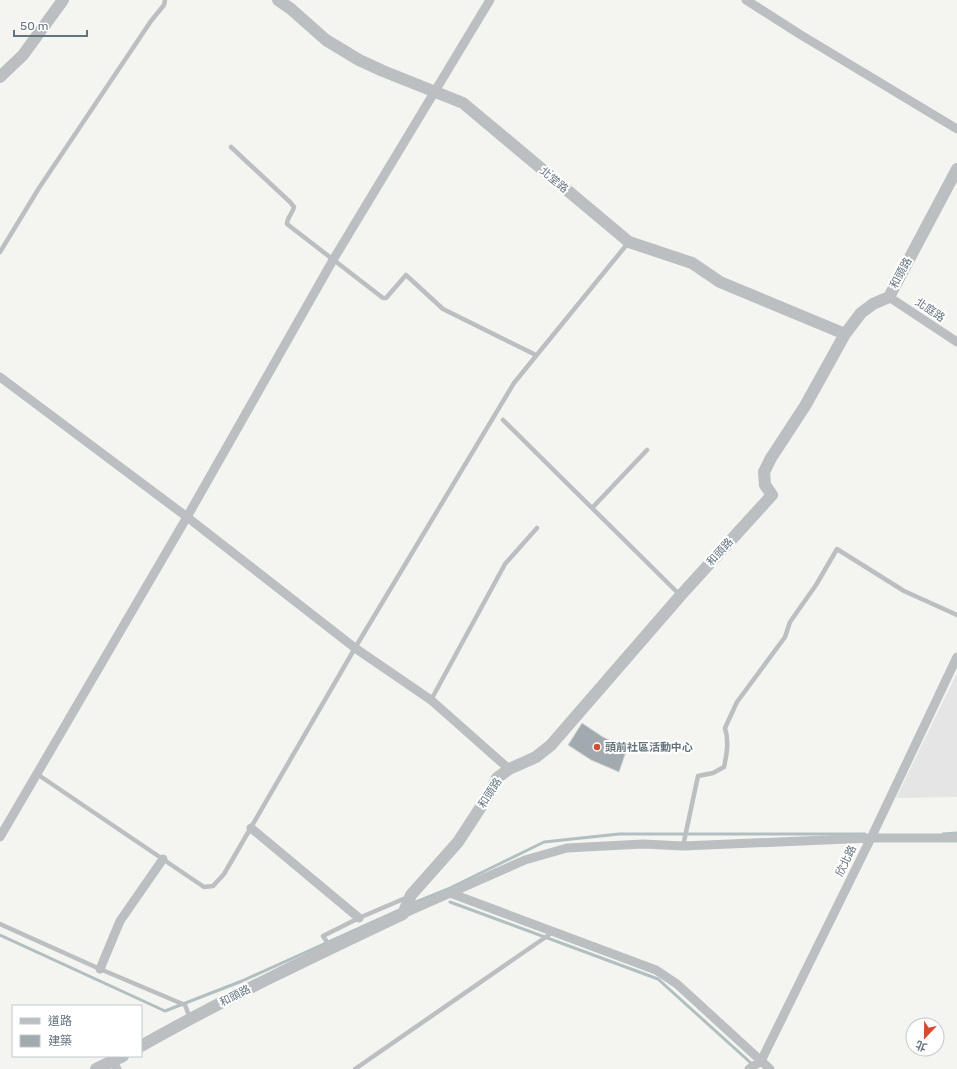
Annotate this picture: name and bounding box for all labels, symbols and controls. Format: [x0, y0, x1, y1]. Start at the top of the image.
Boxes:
scale bar [14, 12, 87, 38]
text: 50 m [20, 19, 48, 33]
street label: 北堂路 [537, 164, 571, 196]
street label: 和頭路 [888, 255, 914, 291]
street label: 北庭路 [913, 295, 947, 325]
street label: 和頭路 [704, 535, 736, 569]
place label: 頭前社區活動中心 [605, 741, 693, 754]
marker: 頭前社區活動中心 [592, 742, 602, 752]
street label: 和頭路 [476, 776, 504, 810]
street label: 欣北路 [833, 843, 859, 879]
street label: 和頭路 [217, 983, 253, 1009]
legend [12, 1005, 142, 1057]
text: 道路 [48, 1014, 72, 1028]
north arrow [905, 1017, 945, 1057]
text: 建築 [48, 1034, 72, 1048]
text: 北 [914, 1038, 929, 1054]

